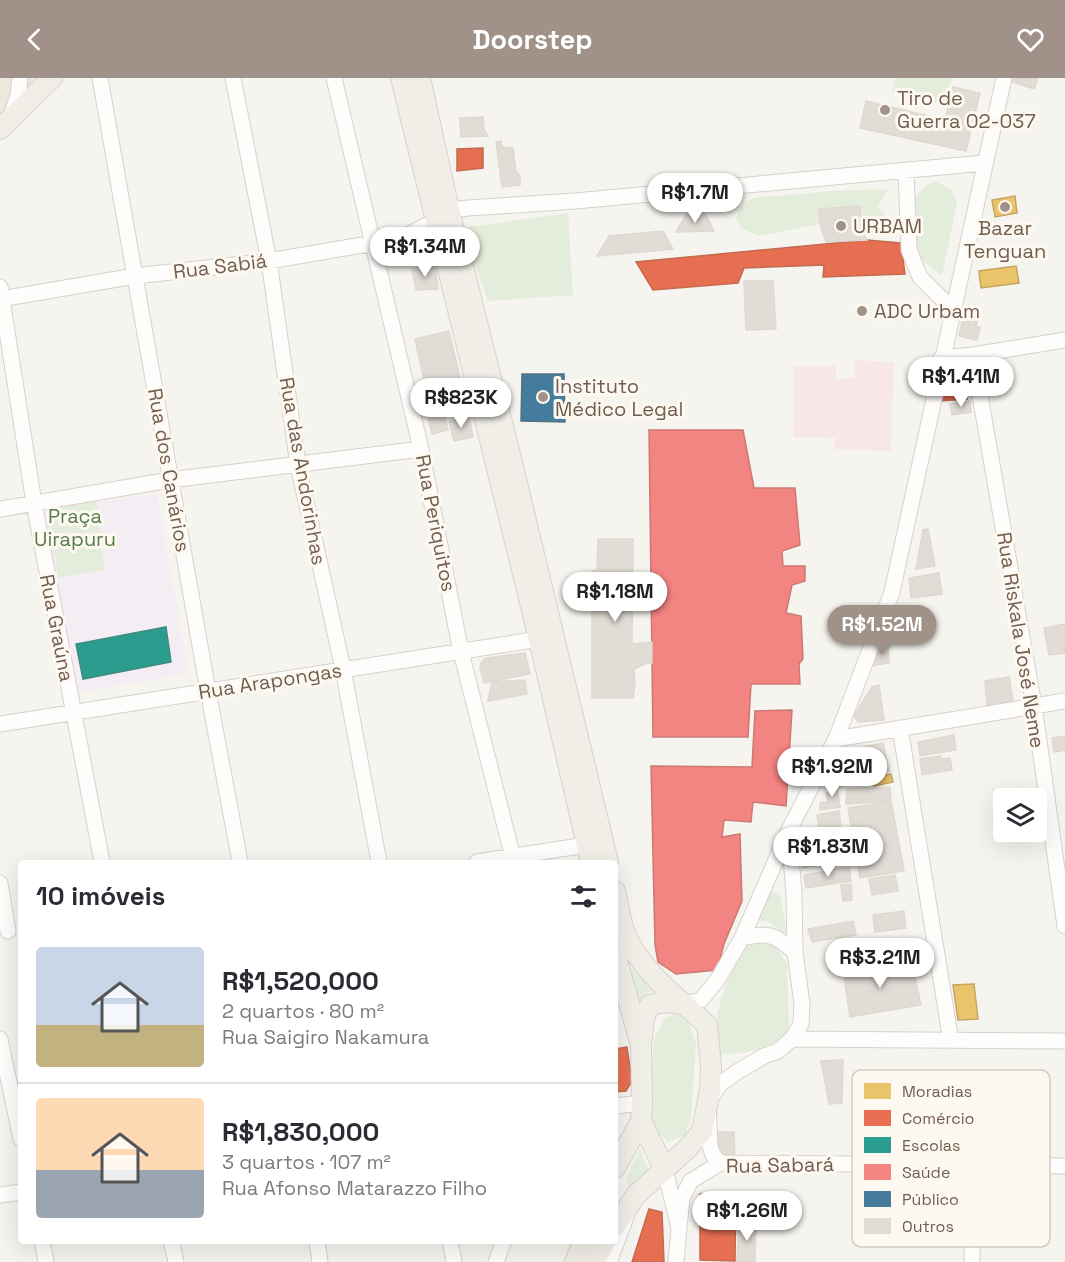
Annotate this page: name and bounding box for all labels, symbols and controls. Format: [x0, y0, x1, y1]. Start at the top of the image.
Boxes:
text: Doorstep [473, 22, 592, 57]
icon: back [18, 23, 51, 56]
icon: heart [1014, 23, 1047, 56]
place label: Tiro de Guerra 02-037 [897, 85, 1036, 134]
marker: Tiro de Guerra 02-037 [878, 103, 892, 117]
pin: R$1.7M [646, 173, 744, 224]
text: R$1.7M [661, 179, 729, 205]
marker: Bazar Tenguan [998, 200, 1012, 214]
place label: URBAM [853, 213, 922, 239]
place label: Bazar Tenguan [964, 215, 1046, 264]
marker: URBAM [834, 219, 848, 233]
pin: R$1.34M [370, 227, 480, 278]
text: R$1.34M [384, 233, 466, 259]
street label: Rua Sabiá [172, 247, 268, 285]
place label: ADC Urbam [874, 298, 980, 324]
marker: ADC Urbam [855, 304, 869, 318]
pin: R$1.41M [906, 357, 1016, 408]
text: R$1.41M [922, 363, 1000, 389]
place label: Instituto Médico Legal [555, 373, 683, 422]
street label: Rua das Andorinhas [274, 375, 332, 567]
pin: R$823K [412, 378, 510, 429]
text: R$823K [424, 384, 498, 410]
street label: Rua dos Canários [142, 386, 196, 554]
marker: Instituto Médico Legal [536, 390, 550, 404]
street label: Rua Periquitos [410, 452, 462, 594]
park label: Praça Uirapuru [34, 503, 116, 552]
street label: Rua Riskala José Neme [991, 530, 1051, 750]
street label: Rua Graúna [34, 572, 80, 684]
pin: R$1.18M [560, 572, 670, 623]
text: R$1.18M [576, 578, 654, 604]
pin: R$1.52M [827, 605, 937, 656]
text: R$1.52M [841, 611, 923, 637]
street label: Rua Arapongas [196, 657, 344, 705]
pin: R$1.92M [777, 747, 887, 798]
text: R$1.92M [791, 753, 873, 779]
map controls [993, 788, 1047, 842]
button: layers [993, 788, 1047, 842]
pin: R$1.83M [773, 827, 883, 878]
text: R$1.83M [787, 833, 869, 859]
text: 10 imóveis [36, 879, 165, 913]
icon: filters [567, 880, 600, 913]
pin: R$3.21M [825, 938, 935, 989]
text: R$3.21M [839, 944, 921, 970]
text: R$1,520,000 [222, 964, 379, 998]
icon: home [84, 971, 156, 1043]
text: 2 quartos · 80 m² [222, 998, 384, 1024]
text: Rua Saigiro Nakamura [222, 1024, 429, 1050]
legend [852, 1070, 1050, 1247]
text: Moradias [902, 1081, 972, 1102]
text: Comércio [902, 1108, 975, 1129]
text: R$1,830,000 [222, 1115, 379, 1149]
icon: home [84, 1122, 156, 1194]
text: Escolas [902, 1135, 960, 1156]
text: 3 quartos · 107 m² [222, 1149, 391, 1175]
street label: Rua Sabará [726, 1151, 834, 1179]
text: Saúde [902, 1162, 950, 1183]
text: Rua Afonso Matarazzo Filho [222, 1175, 487, 1201]
text: Público [902, 1189, 959, 1210]
pin: R$1.26M [692, 1191, 802, 1242]
text: R$1.26M [706, 1197, 788, 1223]
text: Outros [902, 1216, 954, 1237]

